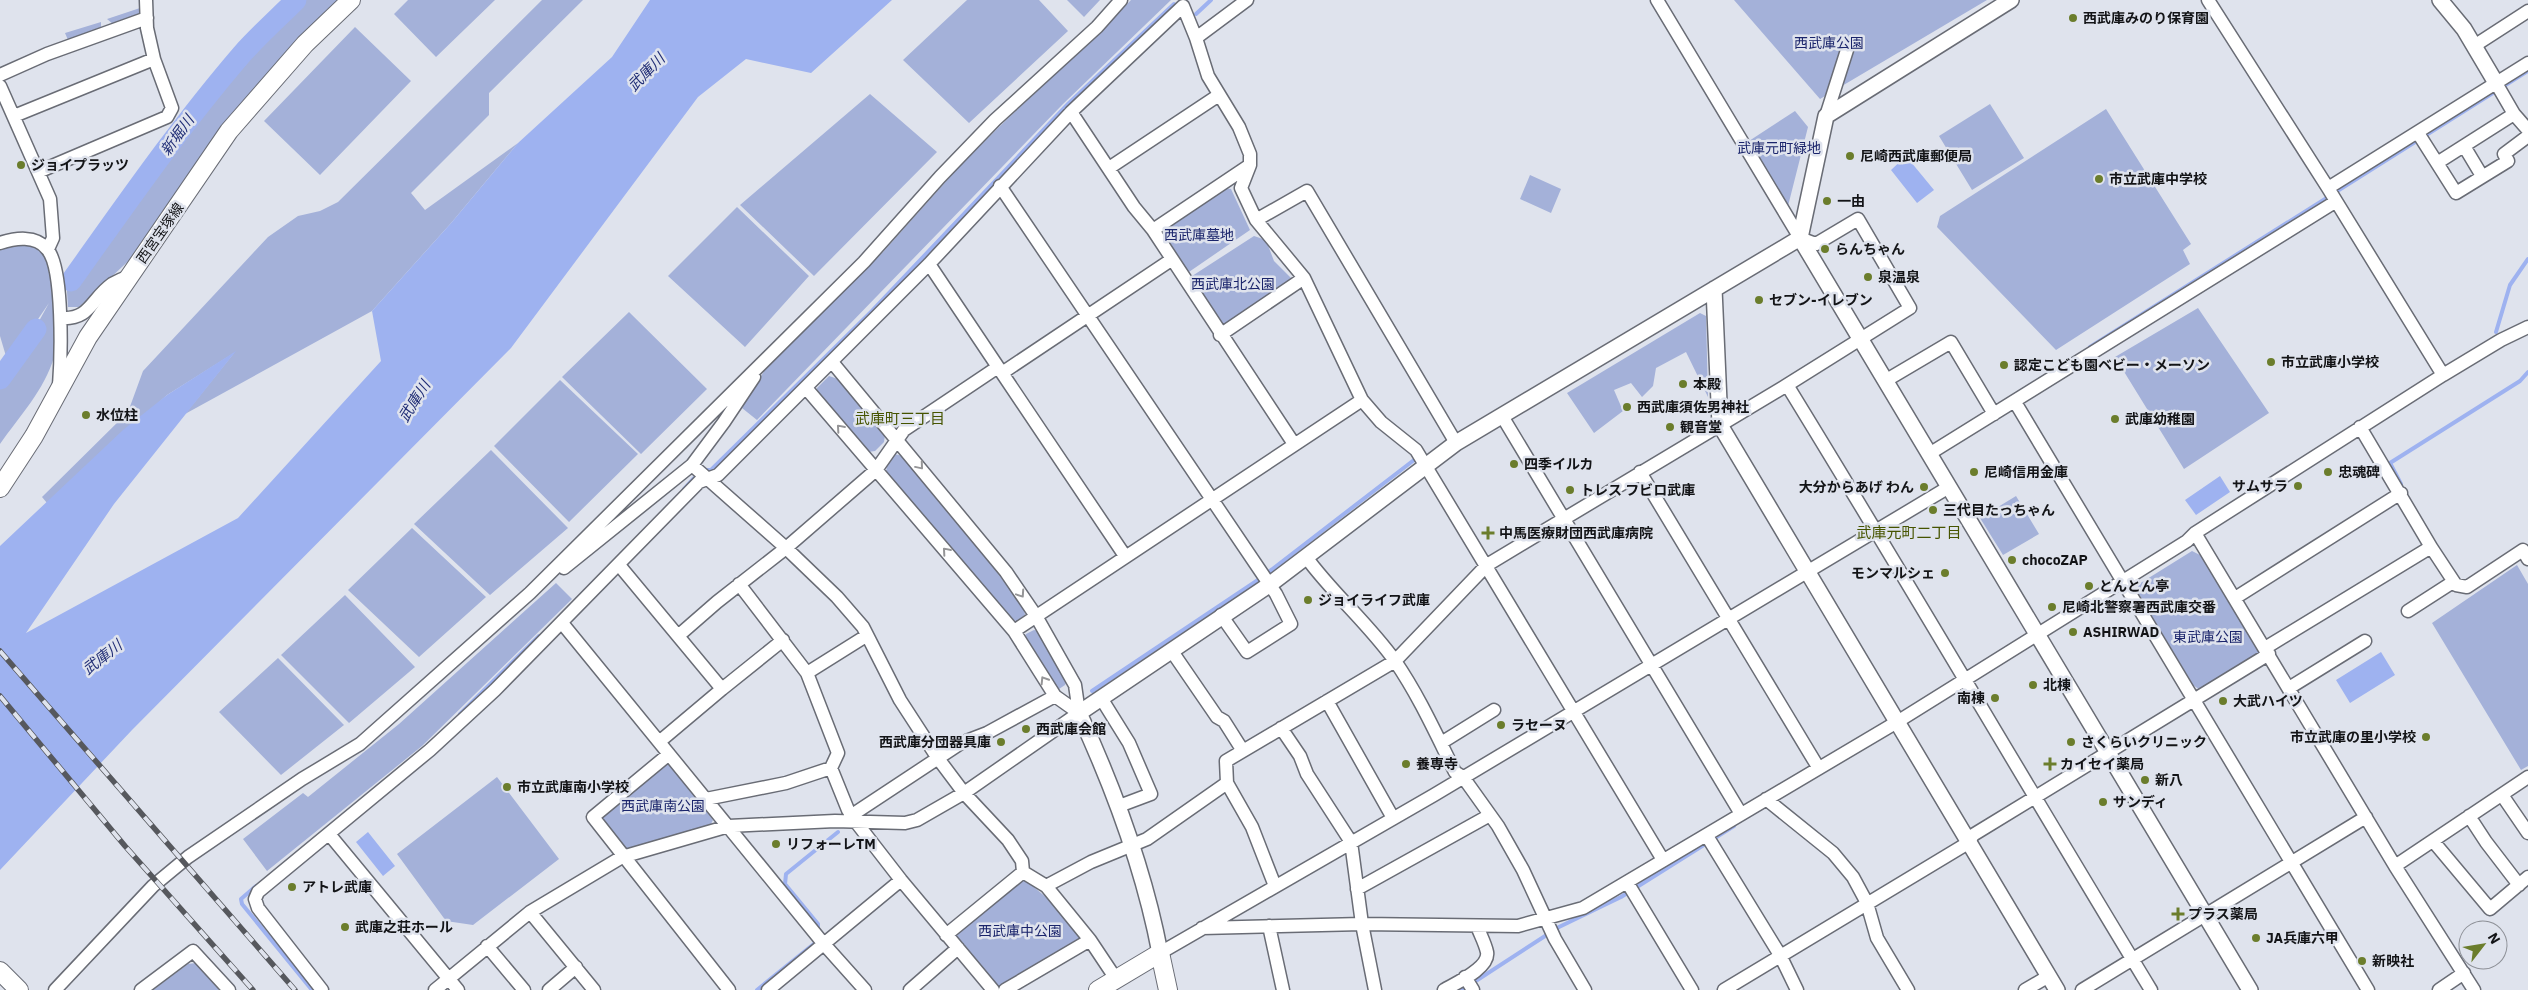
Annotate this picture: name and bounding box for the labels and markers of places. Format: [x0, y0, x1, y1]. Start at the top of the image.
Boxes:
place label: 西武庫みのり保育園 [2083, 9, 2209, 27]
marker: 西武庫みのり保育園 [2067, 12, 2079, 24]
place label: 尼崎西武庫郵便局 [1860, 147, 1972, 165]
marker: 尼崎西武庫郵便局 [1844, 150, 1856, 162]
place label: ジョイプラッツ [31, 156, 129, 174]
marker: ジョイプラッツ [15, 159, 27, 171]
place label: 市立武庫中学校 [2109, 170, 2207, 188]
marker: 市立武庫中学校 [2093, 173, 2105, 185]
place label: 一由 [1837, 192, 1865, 210]
marker: 一由 [1821, 195, 1833, 207]
place label: らんちゃん [1835, 240, 1905, 258]
marker: らんちゃん [1819, 243, 1831, 255]
place label: 泉温泉 [1878, 268, 1920, 286]
marker: 泉温泉 [1862, 271, 1874, 283]
place label: セブン-イレブン [1769, 291, 1873, 309]
marker: セブン-イレブン [1753, 294, 1765, 306]
place label: 市立武庫小学校 [2281, 353, 2379, 371]
place label: 認定こども園ベビー・メーソン [2014, 356, 2210, 374]
marker: 市立武庫小学校 [2265, 356, 2277, 368]
marker: 認定こども園ベビー・メーソン [1998, 359, 2010, 371]
place label: 本殿 [1693, 375, 1721, 393]
marker: 本殿 [1677, 378, 1689, 390]
place label: 西武庫須佐男神社 [1637, 398, 1749, 416]
marker: 西武庫須佐男神社 [1621, 401, 1633, 413]
place label: 水位柱 [96, 406, 138, 424]
marker: 水位柱 [80, 409, 92, 421]
place label: 武庫幼稚園 [2125, 410, 2195, 428]
marker: 武庫幼稚園 [2109, 413, 2121, 425]
place label: 観音堂 [1680, 418, 1722, 436]
marker: 観音堂 [1664, 421, 1676, 433]
place label: 四季イルカ [1524, 455, 1594, 473]
marker: 四季イルカ [1508, 458, 1520, 470]
place label: 尼崎信用金庫 [1984, 463, 2068, 481]
place label: 忠魂碑 [2338, 463, 2380, 481]
marker: 尼崎信用金庫 [1968, 466, 1980, 478]
marker: 忠魂碑 [2322, 466, 2334, 478]
place label: サムサラ [2232, 477, 2288, 495]
place label: 大分からあげ わん [1799, 478, 1914, 496]
marker: サムサラ [2292, 480, 2304, 492]
place label: トレス フビロ武庫 [1580, 481, 1695, 499]
marker: 大分からあげ わん [1918, 481, 1930, 493]
marker: トレス フビロ武庫 [1564, 484, 1576, 496]
place label: 三代目たっちゃん [1943, 501, 2055, 519]
marker: 三代目たっちゃん [1927, 504, 1939, 516]
place label: 中馬医療財団西武庫病院 [1499, 524, 1653, 542]
marker: 中馬医療財団西武庫病院 [1481, 526, 1495, 540]
place label: chocoZAP [2022, 551, 2088, 569]
marker: chocoZAP [2006, 554, 2018, 566]
place label: モンマルシェ [1851, 564, 1935, 582]
marker: モンマルシェ [1939, 567, 1951, 579]
place label: とんとん亭 [2099, 577, 2169, 595]
marker: とんとん亭 [2083, 580, 2095, 592]
place label: ジョイライフ武庫 [1318, 591, 1430, 609]
marker: ジョイライフ武庫 [1302, 594, 1314, 606]
place label: 尼崎北警察署西武庫交番 [2062, 598, 2216, 616]
marker: 尼崎北警察署西武庫交番 [2046, 601, 2058, 613]
place label: ASHIRWAD [2083, 623, 2160, 641]
marker: ASHIRWAD [2067, 626, 2079, 638]
place label: 北棟 [2043, 676, 2071, 694]
marker: 北棟 [2027, 679, 2039, 691]
place label: 南棟 [1957, 689, 1985, 707]
marker: 南棟 [1989, 692, 2001, 704]
place label: 大武ハイツ [2233, 692, 2303, 710]
marker: 大武ハイツ [2217, 695, 2229, 707]
place label: ラセーヌ [1511, 716, 1567, 734]
marker: ラセーヌ [1495, 719, 1507, 731]
place label: 西武庫会館 [1036, 720, 1106, 738]
marker: 西武庫会館 [1020, 723, 1032, 735]
place label: 市立武庫の里小学校 [2290, 728, 2416, 746]
marker: 市立武庫の里小学校 [2420, 731, 2432, 743]
place label: 西武庫分団器具庫 [879, 733, 991, 751]
place label: さくらいクリニック [2081, 733, 2207, 751]
marker: 西武庫分団器具庫 [995, 736, 1007, 748]
marker: さくらいクリニック [2065, 736, 2077, 748]
place label: 養専寺 [1416, 755, 1458, 773]
place label: カイセイ薬局 [2060, 755, 2144, 773]
marker: 養専寺 [1400, 758, 1412, 770]
marker: カイセイ薬局 [2044, 758, 2056, 770]
place label: 新八 [2155, 771, 2183, 789]
marker: 新八 [2139, 774, 2151, 786]
place label: 市立武庫南小学校 [517, 778, 629, 796]
marker: 市立武庫南小学校 [501, 781, 513, 793]
place label: サンディ [2113, 793, 2168, 811]
marker: サンディ [2097, 796, 2109, 808]
place label: リフォーレTM [786, 835, 876, 853]
marker: リフォーレTM [770, 838, 782, 850]
place label: アトレ武庫 [302, 878, 372, 896]
marker: アトレ武庫 [286, 881, 298, 893]
place label: プラス薬局 [2188, 905, 2258, 923]
marker: プラス薬局 [2172, 908, 2184, 920]
place label: 武庫之荘ホール [355, 918, 453, 936]
marker: 武庫之荘ホール [339, 921, 351, 933]
place label: JA兵庫六甲 [2266, 929, 2339, 947]
marker: JA兵庫六甲 [2250, 932, 2262, 944]
place label: 新映社 [2372, 952, 2414, 970]
marker: 新映社 [2356, 955, 2368, 967]

